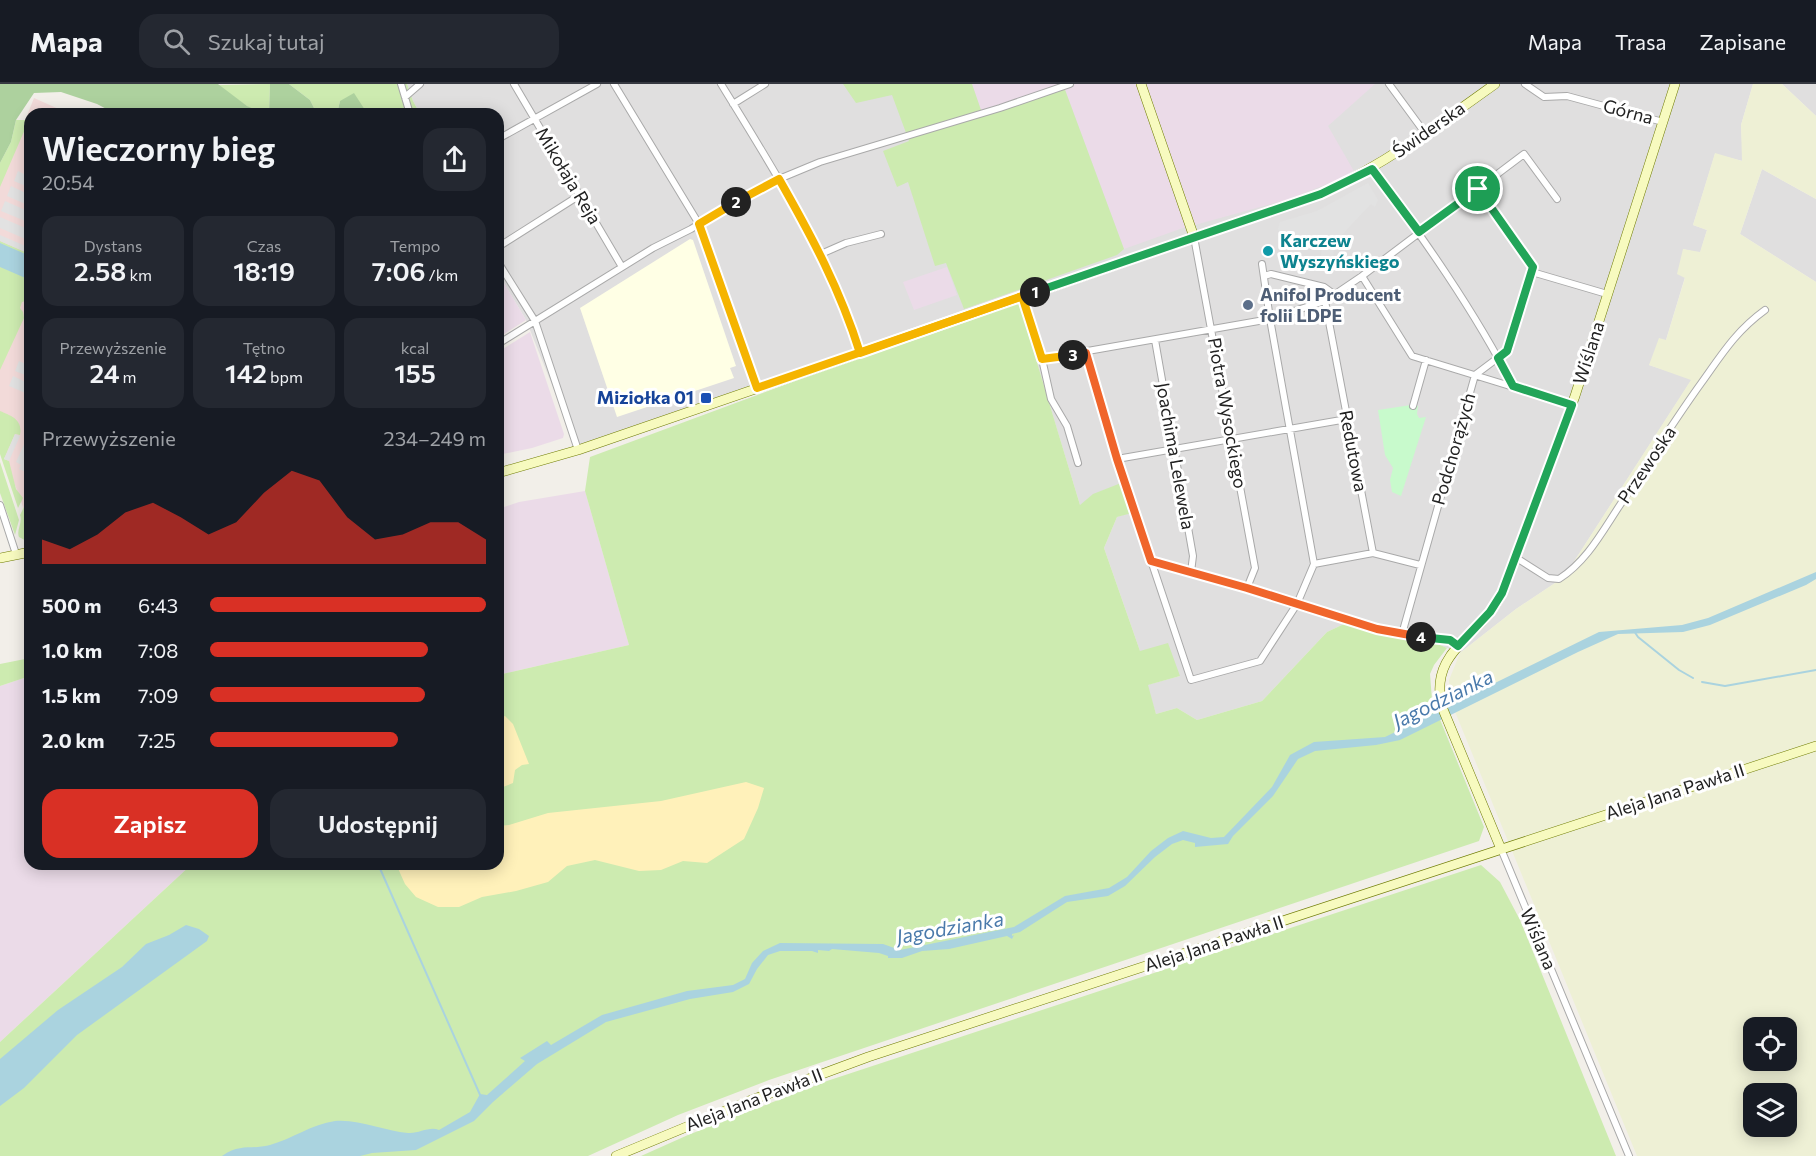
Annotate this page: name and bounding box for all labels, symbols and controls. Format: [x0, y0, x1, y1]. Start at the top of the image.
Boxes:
search box [139, 14, 559, 68]
text: Mapa [30, 24, 103, 58]
icon: search [160, 25, 193, 58]
text: Szukaj tutaj [208, 28, 325, 55]
text: Mapa [1528, 29, 1582, 54]
text: Trasa [1615, 29, 1666, 54]
text: Zapisane [1699, 29, 1786, 54]
street label: Górna [1601, 94, 1656, 128]
street label: Świderska [1388, 96, 1469, 162]
street label: Mikołaja Reja [531, 123, 606, 228]
text: Wieczorny bieg [42, 127, 275, 168]
button: share [423, 128, 486, 191]
pin [1452, 163, 1503, 214]
text: 20:54 [42, 170, 94, 194]
icon: arrive [1461, 172, 1494, 205]
pin: 2 [721, 187, 751, 217]
text: 2 [731, 192, 741, 211]
place label: Karczew Wyszyńskiego [1280, 229, 1400, 272]
text: Dystans [84, 236, 142, 255]
text: Czas [247, 236, 281, 255]
text: Tempo [390, 236, 440, 255]
marker: Karczew Wyszyńskiego [1261, 244, 1275, 258]
text: 2.58 [74, 255, 126, 286]
text: 18:19 [233, 255, 295, 286]
text: 7:06 [372, 255, 426, 286]
text: km [126, 265, 152, 284]
text: /km [426, 265, 458, 284]
pin: 1 [1020, 277, 1050, 307]
text: 1 [1031, 282, 1039, 301]
place label: Anifol Producent folii LDPE [1260, 283, 1402, 326]
marker: Anifol Producent folii LDPE [1241, 298, 1255, 312]
street label: Wiślana [1568, 318, 1609, 387]
street label: Piotra Wysockiego [1204, 336, 1252, 490]
text: Przewyższenie [59, 338, 167, 357]
text: Tętno [243, 338, 285, 357]
text: kcal [401, 338, 429, 357]
pin: 3 [1058, 340, 1088, 370]
text: 3 [1068, 345, 1078, 364]
text: 24 [89, 357, 120, 388]
text: 142 [225, 357, 267, 388]
text: 155 [394, 357, 436, 388]
text: m [120, 367, 137, 386]
text: bpm [267, 367, 303, 386]
street label: Joachima Lelewela [1152, 381, 1200, 531]
place label: Miziołka 01 [597, 386, 694, 408]
street label: Podchorążych [1427, 390, 1480, 507]
marker: Miziołka 01 [699, 391, 713, 405]
street label: Redutowa [1335, 408, 1373, 494]
street label: Przewoska [1612, 422, 1680, 507]
text: Przewyższenie [42, 426, 176, 450]
text: 234–249 m [384, 426, 486, 450]
text: 500 m [42, 593, 102, 617]
text: 6:43 [138, 593, 178, 617]
pin: 4 [1406, 622, 1436, 652]
text: 4 [1416, 627, 1426, 646]
text: 1.0 km [42, 638, 102, 662]
text: 7:08 [138, 638, 178, 662]
water label: Jagodzianka [1387, 663, 1497, 734]
text: 1.5 km [42, 683, 101, 707]
text: 7:09 [138, 683, 178, 707]
text: 2.0 km [42, 728, 104, 752]
text: 7:25 [138, 728, 176, 752]
street label: Aleja Jana Pawła II [1602, 758, 1747, 824]
button: Zapisz [42, 789, 258, 858]
button: Udostępnij [270, 789, 486, 858]
street label: Wiślana [1516, 904, 1562, 973]
water label: Jagodzianka [892, 906, 1005, 949]
street label: Aleja Jana Pawła II [1141, 910, 1286, 976]
map controls [1743, 1017, 1797, 1137]
button: locate [1743, 1017, 1797, 1071]
street label: Aleja Jana Pawła II [682, 1063, 825, 1135]
button: layers [1743, 1083, 1797, 1137]

